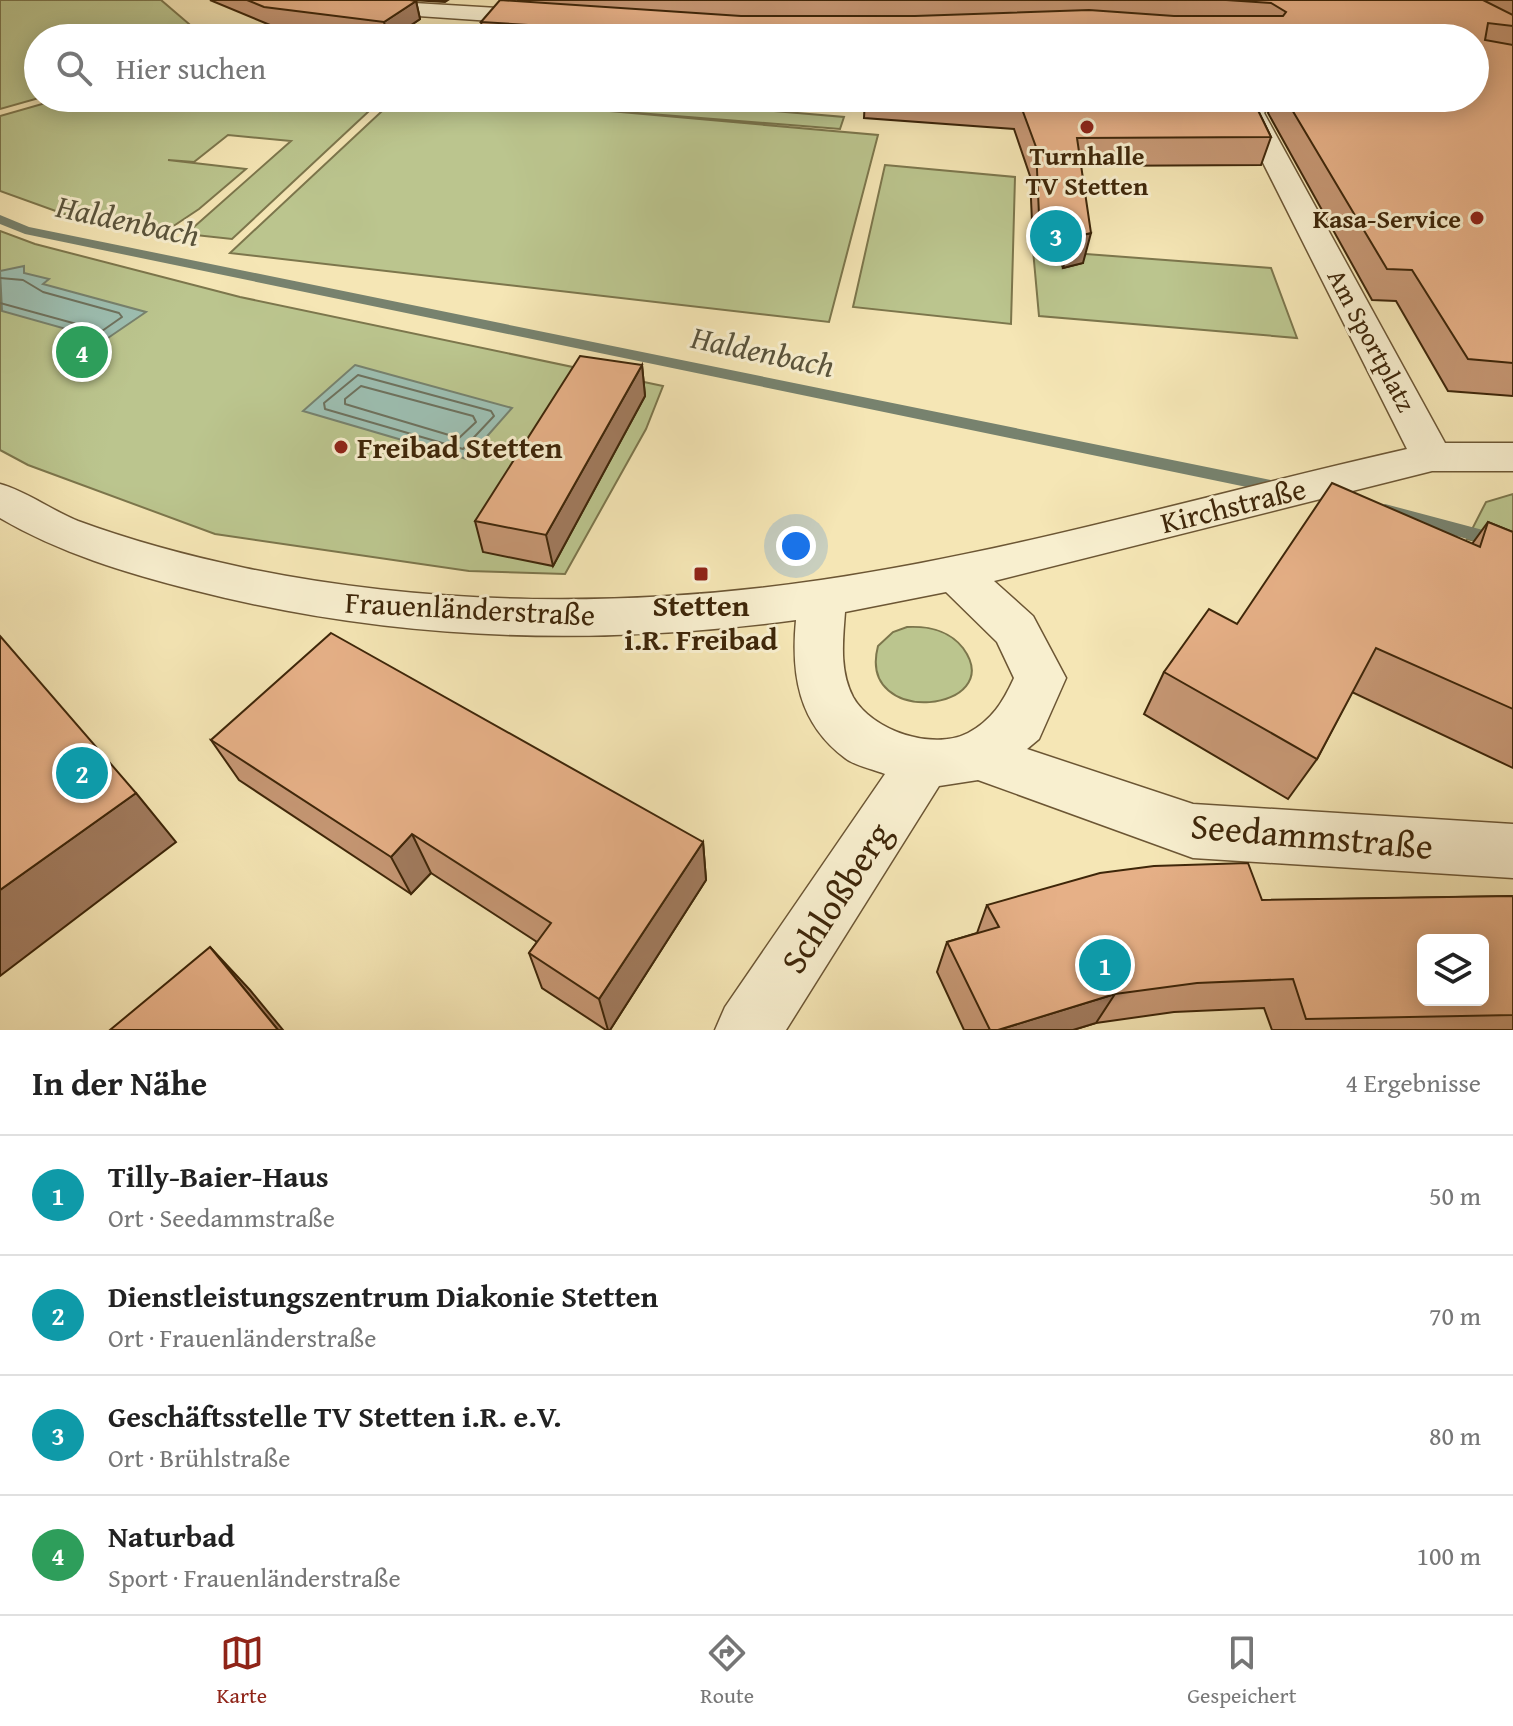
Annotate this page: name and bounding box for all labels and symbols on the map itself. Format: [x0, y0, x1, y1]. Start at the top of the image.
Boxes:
marker: Turnhalle TV Stetten [1078, 118, 1096, 136]
place label: Turnhalle TV Stetten [1026, 136, 1149, 205]
water label: Haldenbach [51, 182, 204, 258]
place label: Kasa-Service [1313, 199, 1461, 238]
pin: 3 [1030, 206, 1082, 266]
marker: Kasa-Service [1468, 209, 1486, 227]
street label: Am Sportplatz [1318, 262, 1426, 418]
water label: Haldenbach [686, 313, 839, 389]
pin: 4 [56, 322, 108, 382]
place label: Freibad Stetten [357, 425, 563, 469]
marker: Freibad Stetten [332, 438, 350, 456]
street label: Kirchstraße [1156, 466, 1310, 544]
your location [776, 526, 816, 566]
marker: Stetten i.R. Freibad [692, 565, 710, 583]
street label: Frauenländerstraße [344, 579, 596, 637]
place label: Stetten i.R. Freibad [624, 583, 778, 661]
pin: 2 [56, 743, 108, 803]
street label: Seedammstraße [1189, 798, 1435, 872]
street label: Schloßberg [766, 811, 904, 983]
pin: 1 [1079, 935, 1131, 995]

